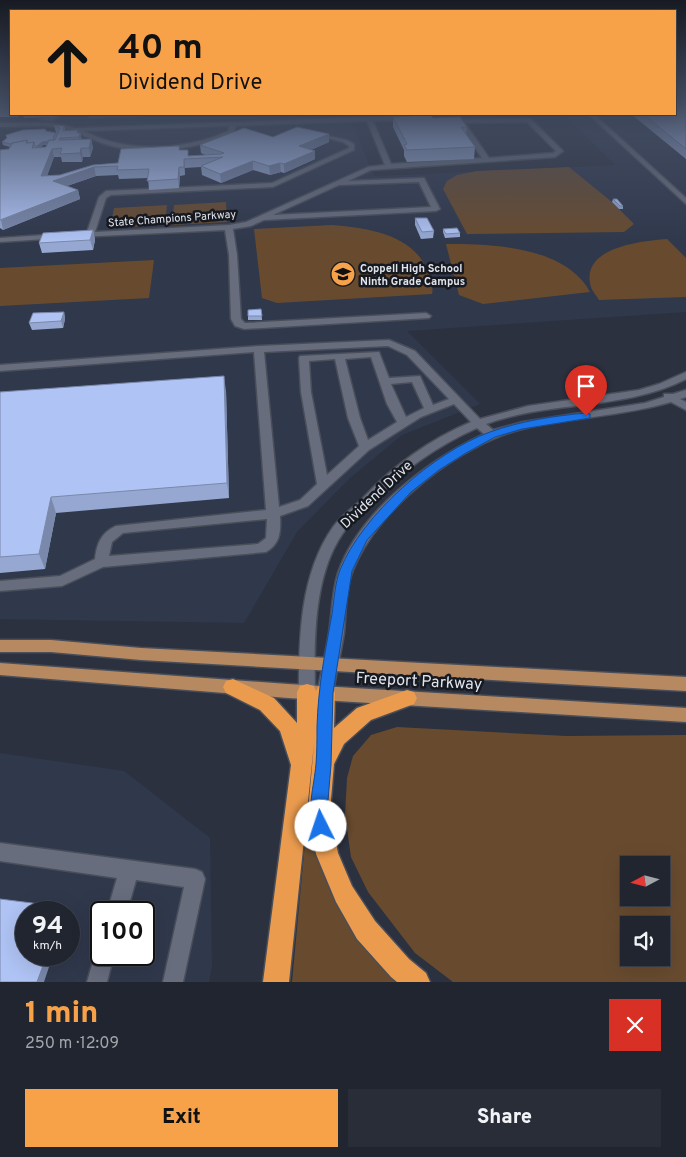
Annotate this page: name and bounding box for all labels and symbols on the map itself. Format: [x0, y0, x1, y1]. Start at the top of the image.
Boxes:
street label: State Champions Parkway [108, 208, 237, 230]
school or university icon: Coppell High School Ninth Grade Campus [330, 261, 356, 287]
place label: Coppell High School Ninth Grade Campus [360, 262, 465, 289]
pin [565, 365, 607, 416]
street label: Dividend Drive [338, 458, 416, 533]
street label: Freeport Parkway [355, 669, 483, 695]
position arrow [294, 799, 346, 851]
north arrow [620, 856, 670, 906]
speed limit sign: 100 [90, 901, 155, 966]

